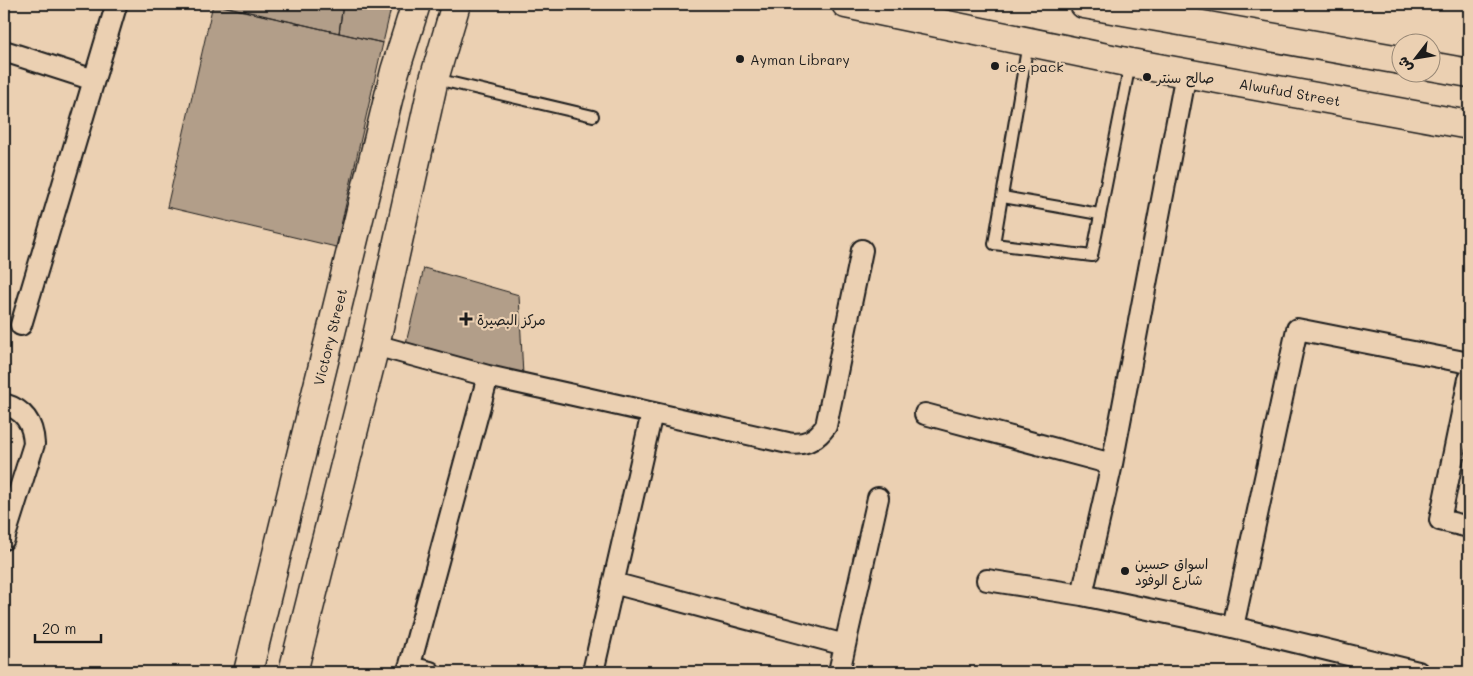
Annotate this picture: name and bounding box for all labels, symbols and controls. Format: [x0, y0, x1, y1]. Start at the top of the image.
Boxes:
north arrow [1390, 32, 1440, 82]
place label: Ayman Library [750, 50, 850, 69]
marker: Ayman Library [734, 53, 746, 65]
text: ش [1392, 53, 1417, 76]
place label: ice pack [1005, 57, 1064, 76]
marker: ice pack [989, 60, 1001, 72]
place label: صالح سنتر [1156, 68, 1214, 88]
marker: صالح سنتر [1141, 71, 1153, 83]
street label: Alwufud Street [1238, 74, 1342, 110]
street label: Victory Street [309, 286, 351, 388]
place label: مركز البصيرة [477, 310, 546, 329]
marker: مركز البصيرة [459, 312, 473, 326]
place label: اسواق حسين شارع الوفود [1135, 554, 1208, 590]
marker: اسواق حسين شارع الوفود [1119, 565, 1131, 577]
scale bar [35, 611, 101, 643]
text: 20 m [42, 618, 76, 638]

